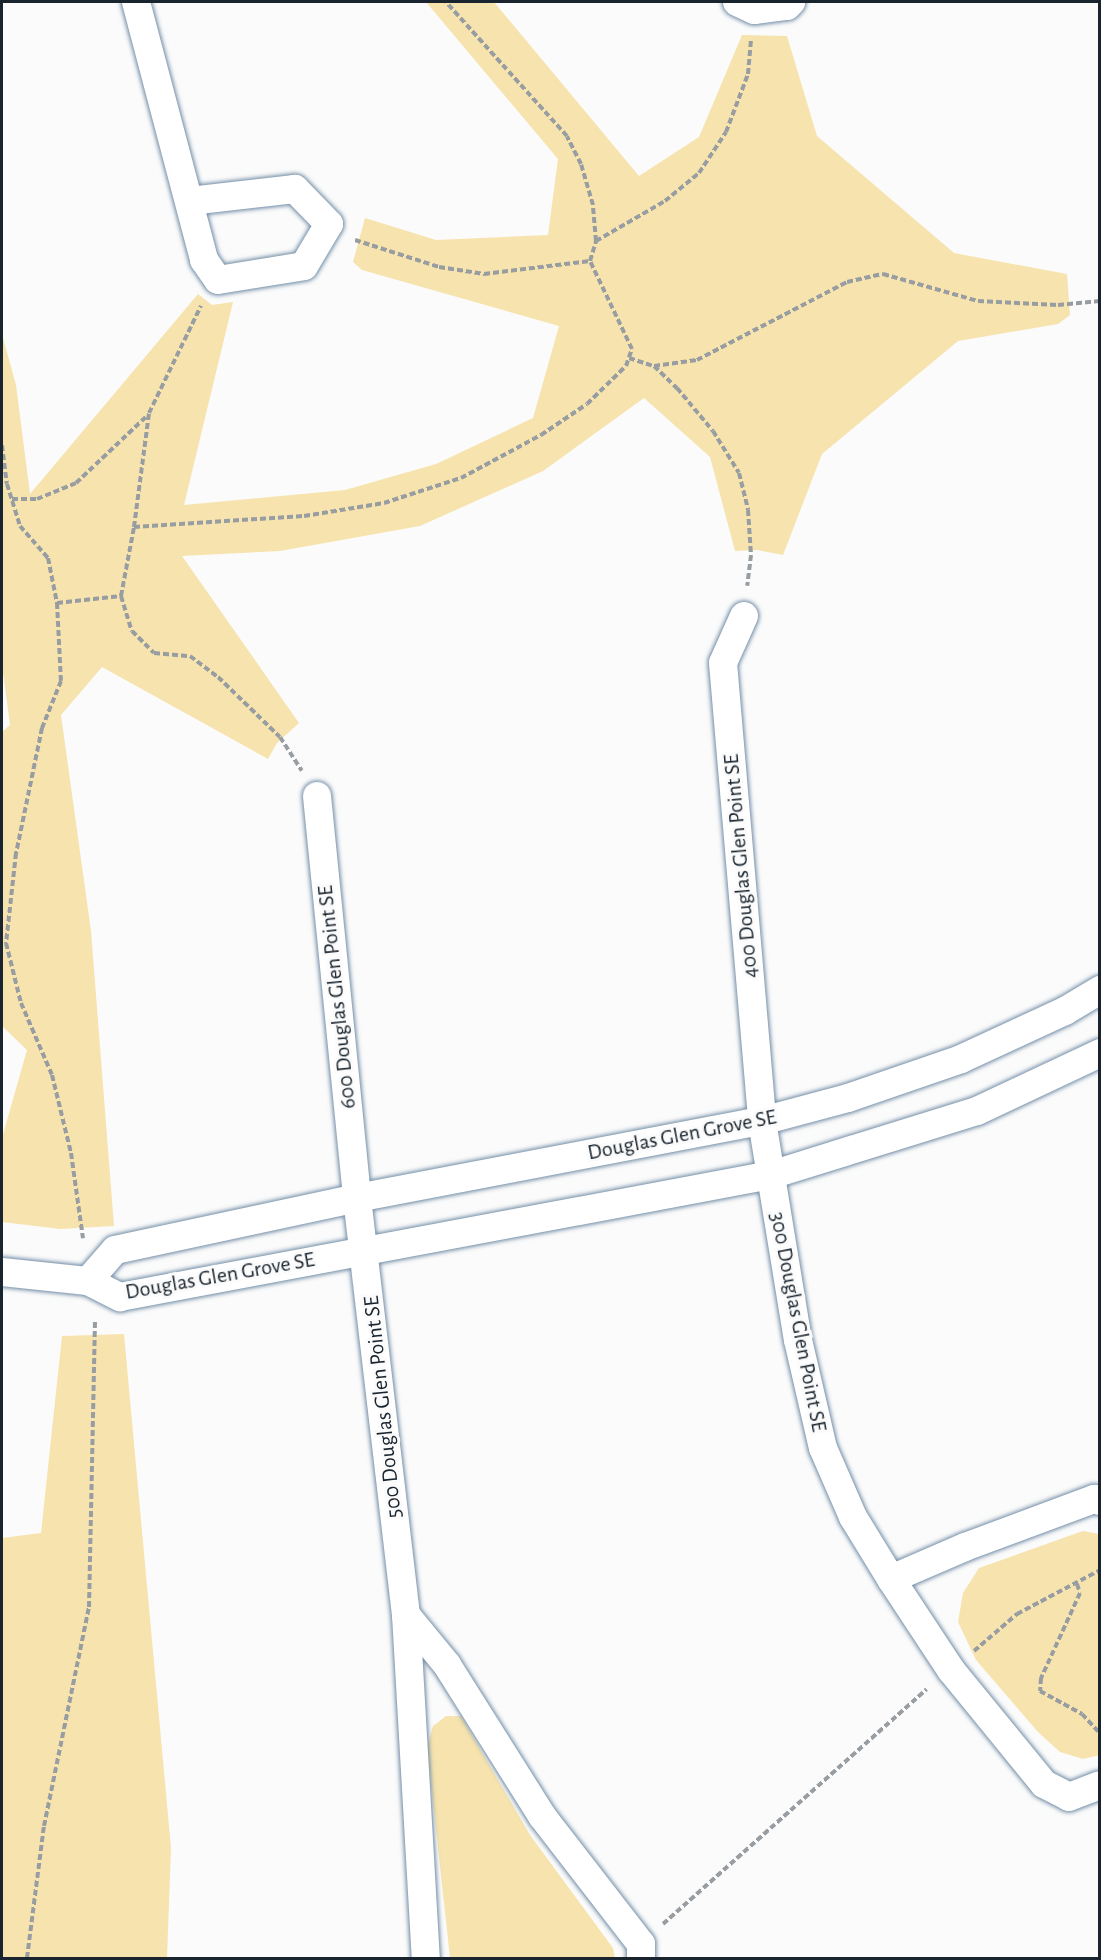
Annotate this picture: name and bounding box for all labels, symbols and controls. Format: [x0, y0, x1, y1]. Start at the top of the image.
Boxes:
street label: 400 Douglas Glen Point SE [718, 753, 764, 979]
street label: 600 Douglas Glen Point SE [312, 884, 362, 1110]
street label: Douglas Glen Grove SE [585, 1104, 779, 1166]
street label: 300 Douglas Glen Point SE [764, 1210, 832, 1434]
street label: Douglas Glen Grove SE [123, 1246, 317, 1306]
street label: 500 Douglas Glen Point SE [358, 1294, 408, 1520]

